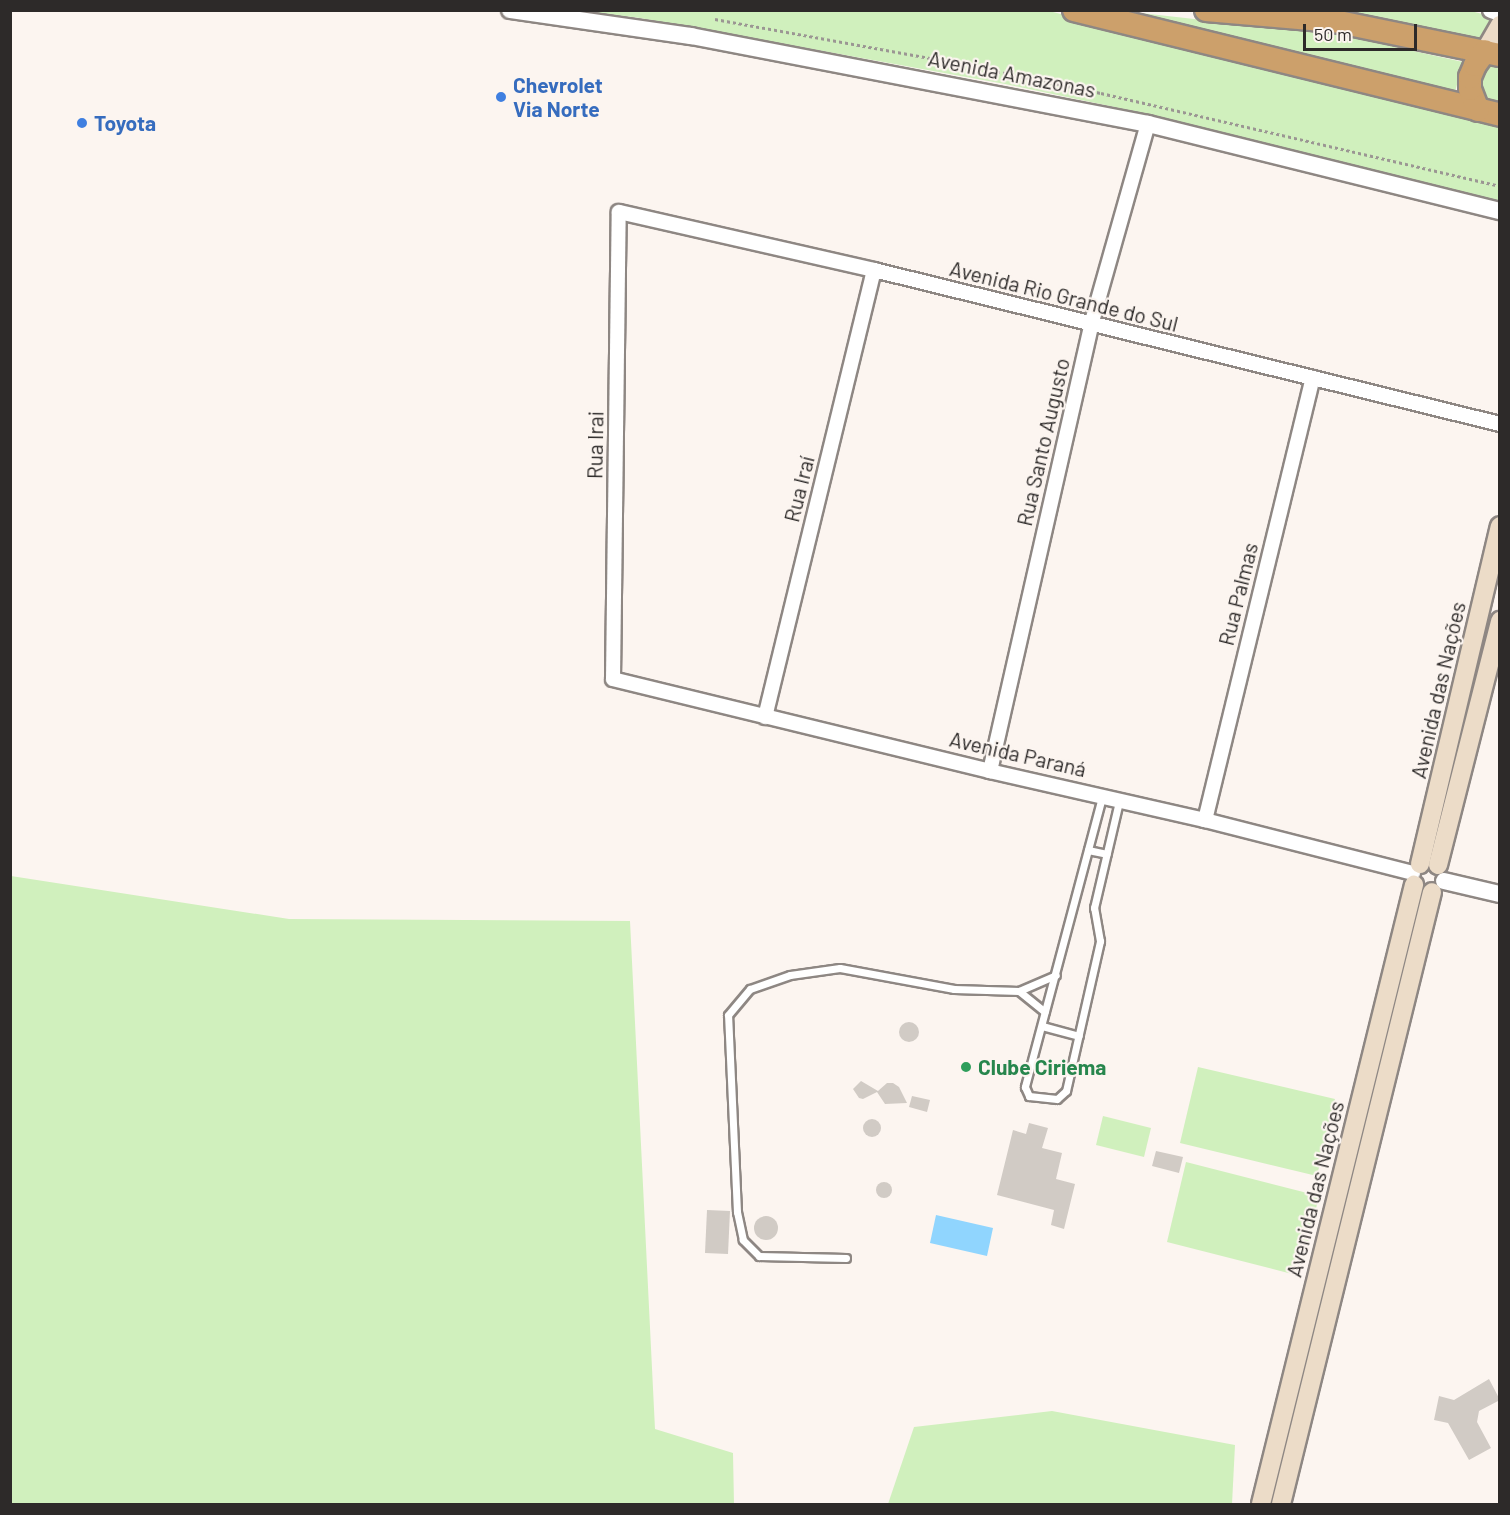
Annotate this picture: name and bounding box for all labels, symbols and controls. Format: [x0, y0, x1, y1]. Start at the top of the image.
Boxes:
scale bar [1306, 12, 1420, 50]
text: 50 m [1314, 23, 1352, 45]
street label: Avenida Amazonas [926, 45, 1098, 103]
place label: Chevrolet Via Norte [513, 72, 603, 122]
marker: Chevrolet Via Norte [494, 90, 508, 104]
place label: Toyota [94, 110, 156, 136]
marker: Toyota [75, 116, 89, 130]
street label: Avenida Rio Grande do Sul [947, 255, 1181, 337]
street label: Rua Santo Augusto [1011, 356, 1075, 528]
street label: Rua Irai [582, 411, 608, 479]
street label: Rua Iraí [779, 453, 819, 525]
street label: Rua Palmas [1213, 540, 1263, 648]
street label: Avenida das Nações [1405, 599, 1471, 781]
street label: Avenida Paraná [947, 726, 1089, 782]
place label: Clube Ciriema [978, 1054, 1106, 1080]
marker: Clube Ciriema [959, 1060, 973, 1074]
street label: Avenida das Nações [1281, 1098, 1349, 1280]

